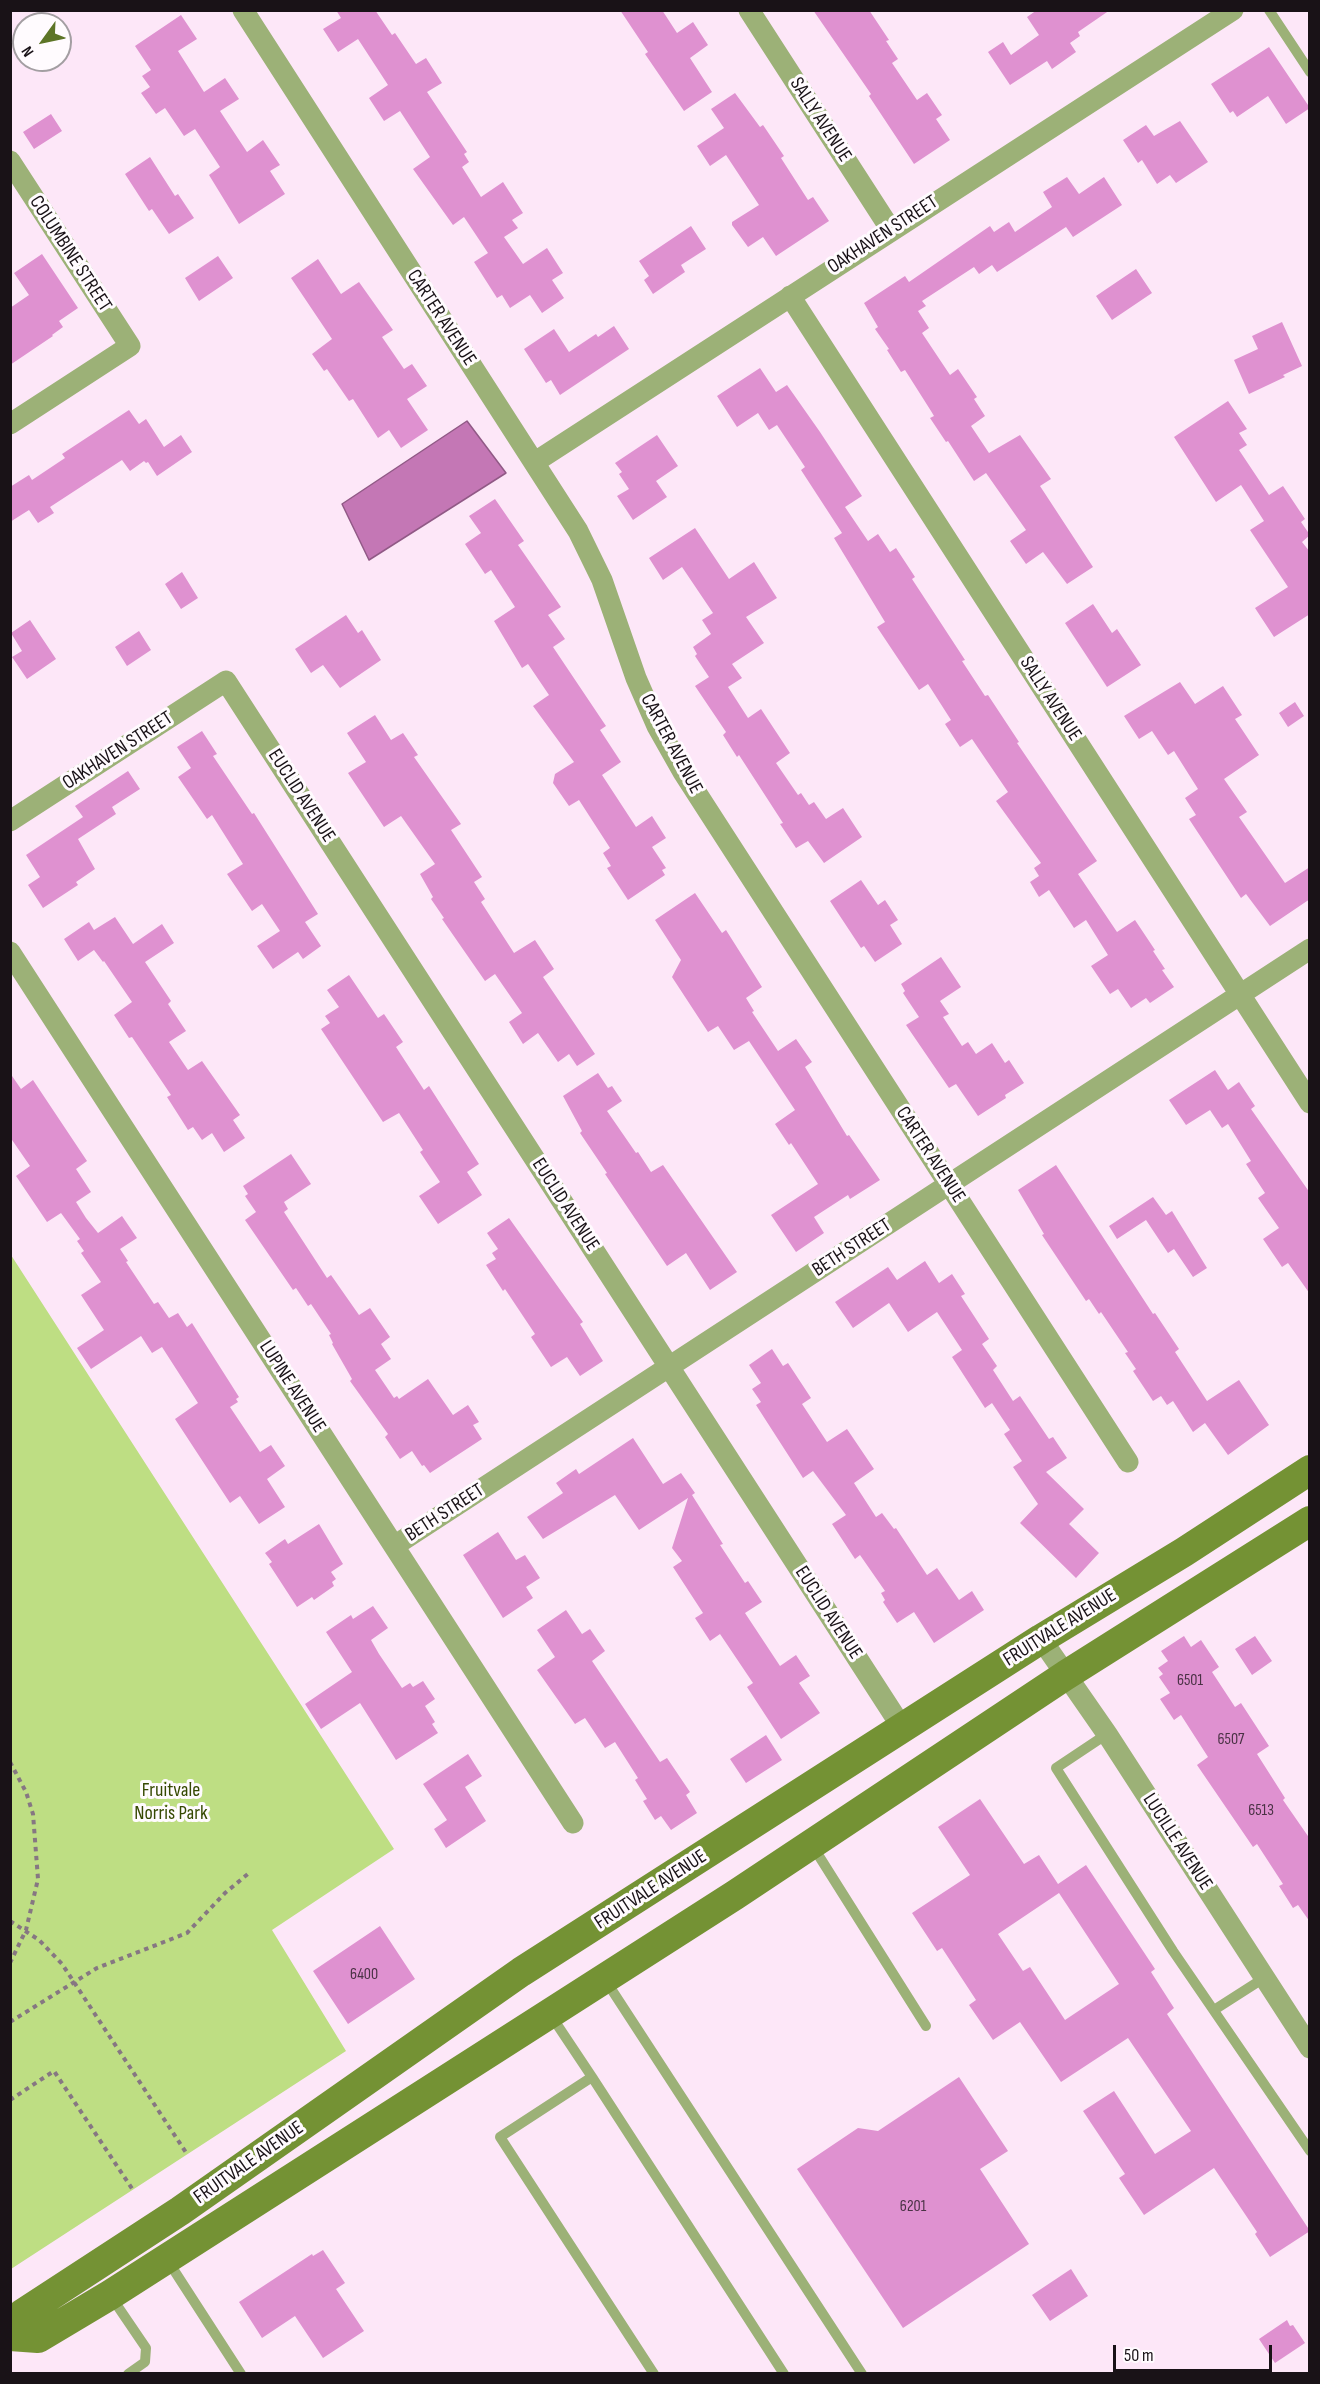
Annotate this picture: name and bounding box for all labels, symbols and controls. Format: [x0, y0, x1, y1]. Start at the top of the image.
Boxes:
north arrow [12, 12, 72, 72]
text: N [18, 42, 38, 60]
street label: SALLY AVENUE [784, 73, 856, 167]
street label: OAKHAVEN STREET [823, 191, 943, 279]
street label: COLUMBINE STREET [24, 192, 116, 316]
street label: CARTER AVENUE [401, 266, 481, 370]
street label: SALLY AVENUE [1014, 652, 1086, 746]
street label: CARTER AVENUE [635, 690, 707, 798]
street label: OAKHAVEN STREET [58, 707, 178, 795]
street label: EUCLID AVENUE [262, 745, 340, 847]
street label: CARTER AVENUE [890, 1103, 970, 1207]
street label: EUCLID AVENUE [526, 1154, 604, 1256]
street label: BETH STREET [808, 1214, 896, 1282]
street label: LUPINE AVENUE [253, 1337, 331, 1437]
street label: BETH STREET [401, 1479, 489, 1547]
street label: EUCLID AVENUE [789, 1562, 867, 1664]
street label: FRUITVALE AVENUE [999, 1584, 1121, 1672]
house number: 6501 [1177, 1671, 1203, 1691]
house number: 6507 [1218, 1730, 1244, 1750]
park label: Fruitvale Norris Park [134, 1779, 208, 1826]
street label: LUCILLE AVENUE [1137, 1789, 1217, 1895]
house number: 6513 [1248, 1801, 1274, 1821]
street label: FRUITVALE AVENUE [591, 1845, 711, 1935]
house number: 6400 [350, 1965, 378, 1985]
street label: FRUITVALE AVENUE [189, 2116, 309, 2210]
house number: 6201 [900, 2197, 926, 2217]
scale bar [1116, 2333, 1275, 2371]
text: 50 m [1124, 2345, 1154, 2366]

